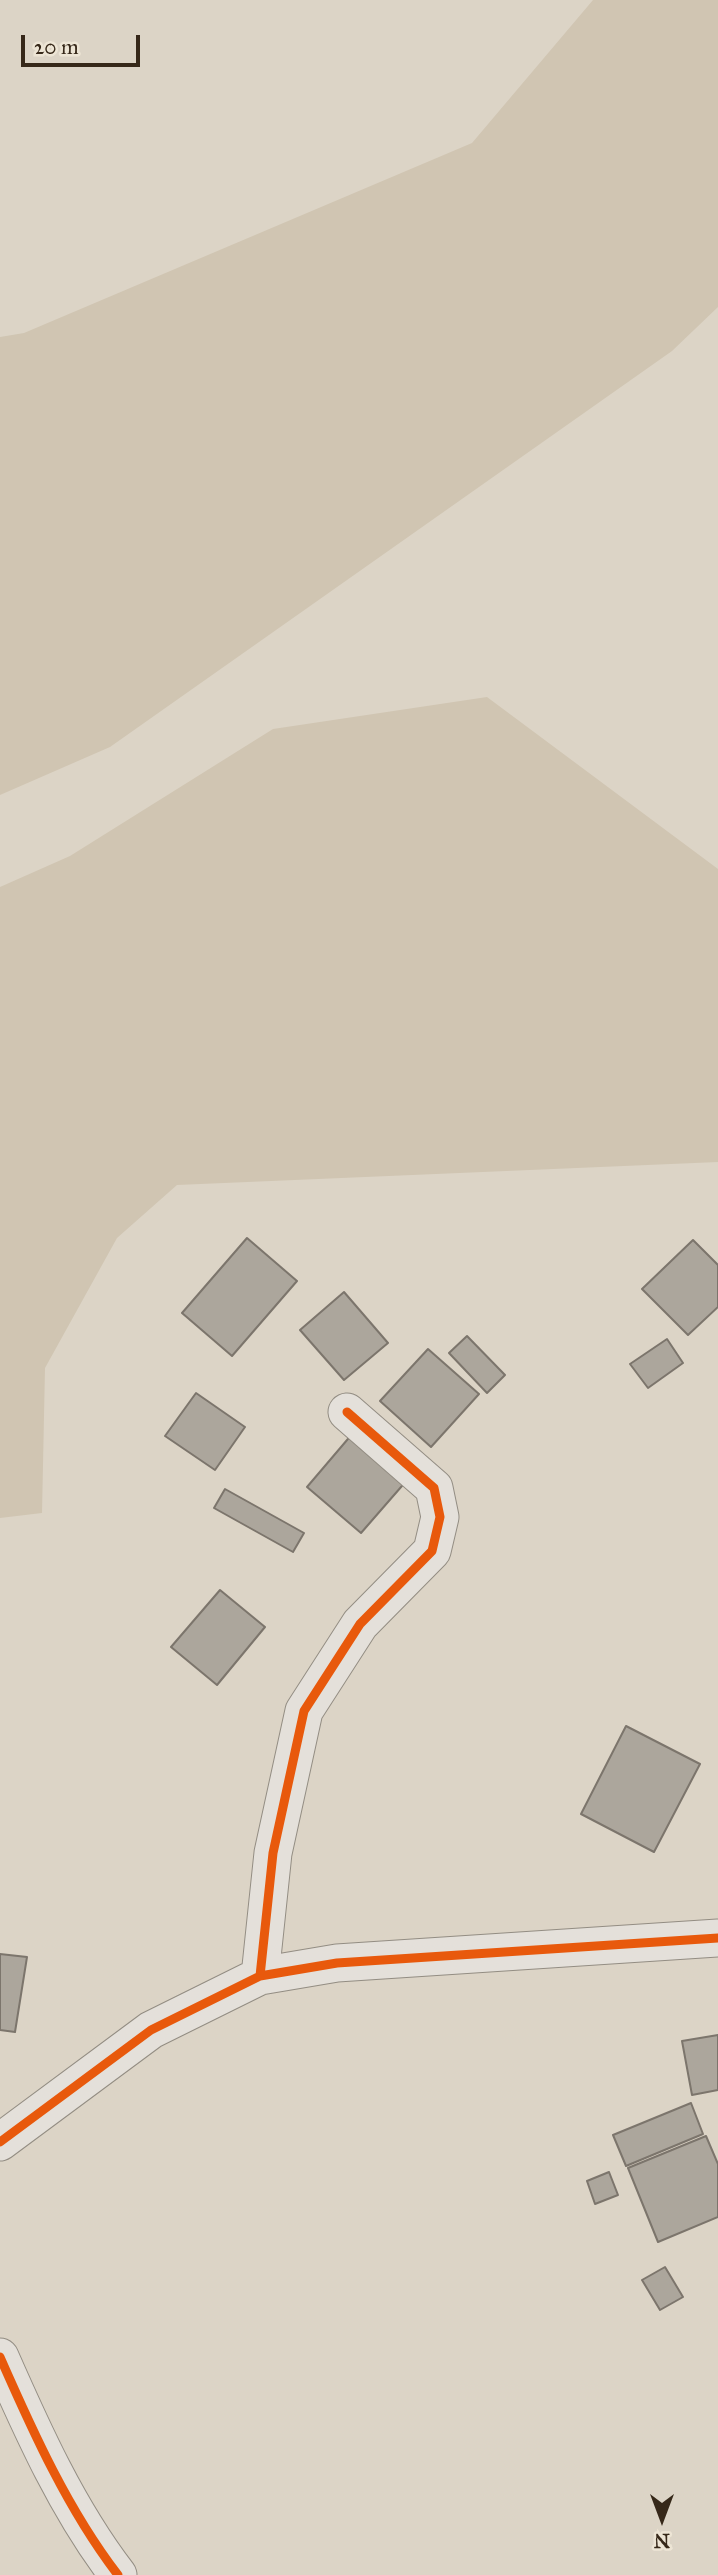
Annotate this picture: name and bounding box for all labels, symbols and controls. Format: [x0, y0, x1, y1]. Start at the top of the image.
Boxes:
scale bar [24, 21, 144, 65]
text: 20 m [34, 34, 79, 60]
north arrow [627, 2484, 697, 2554]
text: N [654, 2529, 670, 2552]

